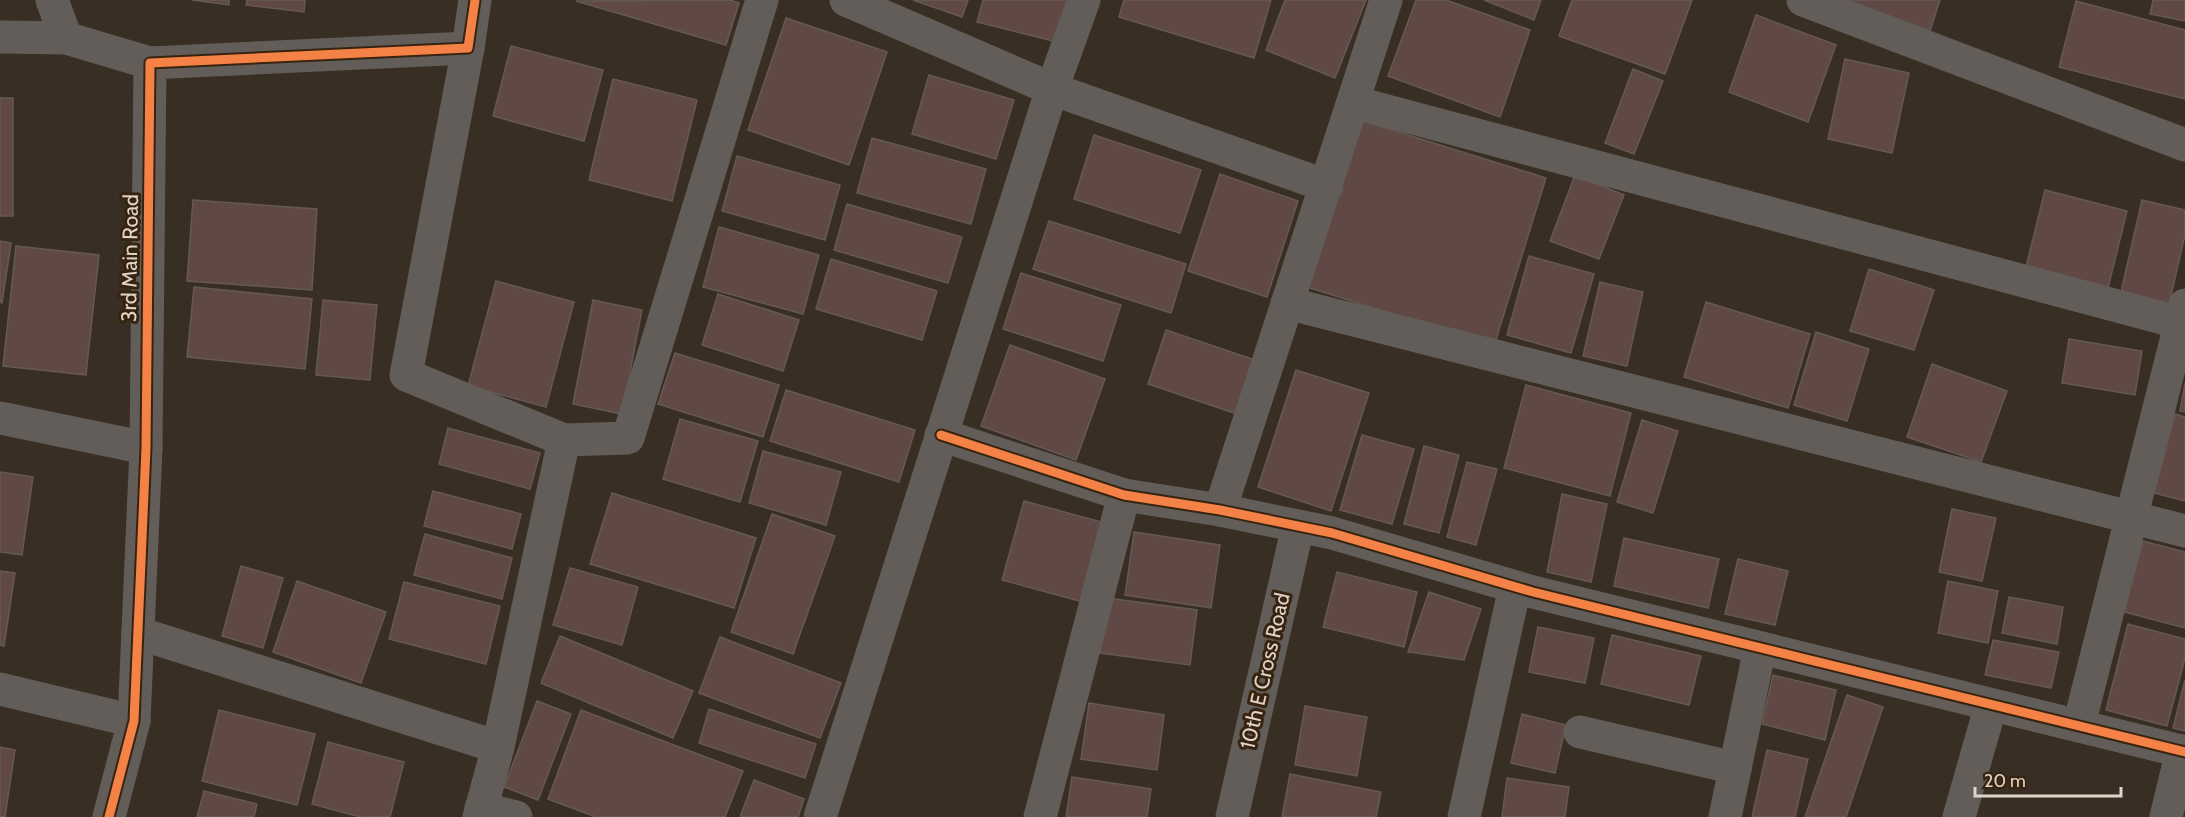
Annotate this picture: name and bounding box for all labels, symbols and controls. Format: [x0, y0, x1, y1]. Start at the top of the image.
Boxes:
street label: 3rd Main Road [116, 194, 143, 322]
street label: 10th E Cross Road [1234, 590, 1295, 751]
scale bar [1975, 760, 2120, 798]
text: 20 m [1984, 770, 2026, 792]

